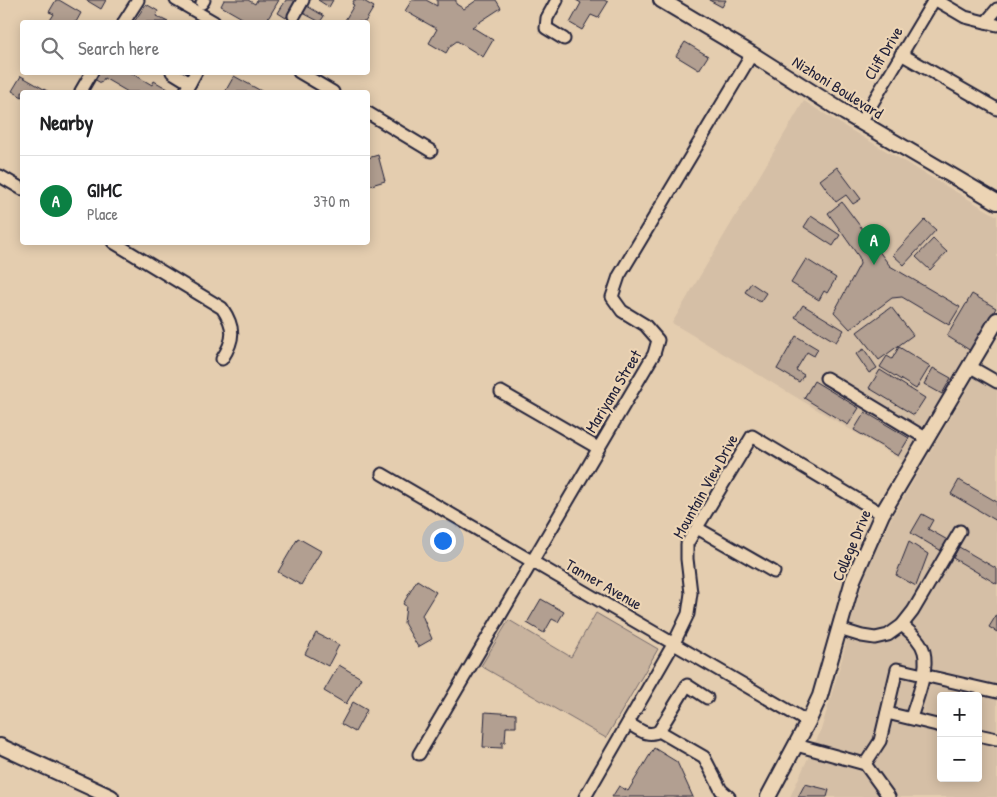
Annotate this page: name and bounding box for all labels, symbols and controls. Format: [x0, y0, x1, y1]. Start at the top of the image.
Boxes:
search box [20, 20, 370, 75]
street label: Cliff Drive [858, 22, 908, 84]
icon: search [38, 34, 66, 62]
text: Search here [78, 35, 159, 61]
street label: Nizhoni Boulevard [788, 50, 888, 124]
text: Nearby [40, 108, 93, 137]
text: GIMC [87, 177, 122, 203]
text: A [52, 190, 60, 212]
text: 370 m [313, 190, 350, 212]
text: Place [87, 203, 118, 225]
pin: A [858, 224, 890, 265]
street label: Mariyana Street [580, 345, 647, 437]
street label: Mountain View Drive [667, 429, 743, 542]
street label: College Drive [826, 505, 876, 584]
your location [430, 528, 456, 554]
street label: Tanner Avenue [562, 553, 647, 615]
map controls [937, 692, 982, 782]
button: + [937, 692, 982, 737]
button: − [937, 737, 982, 782]

